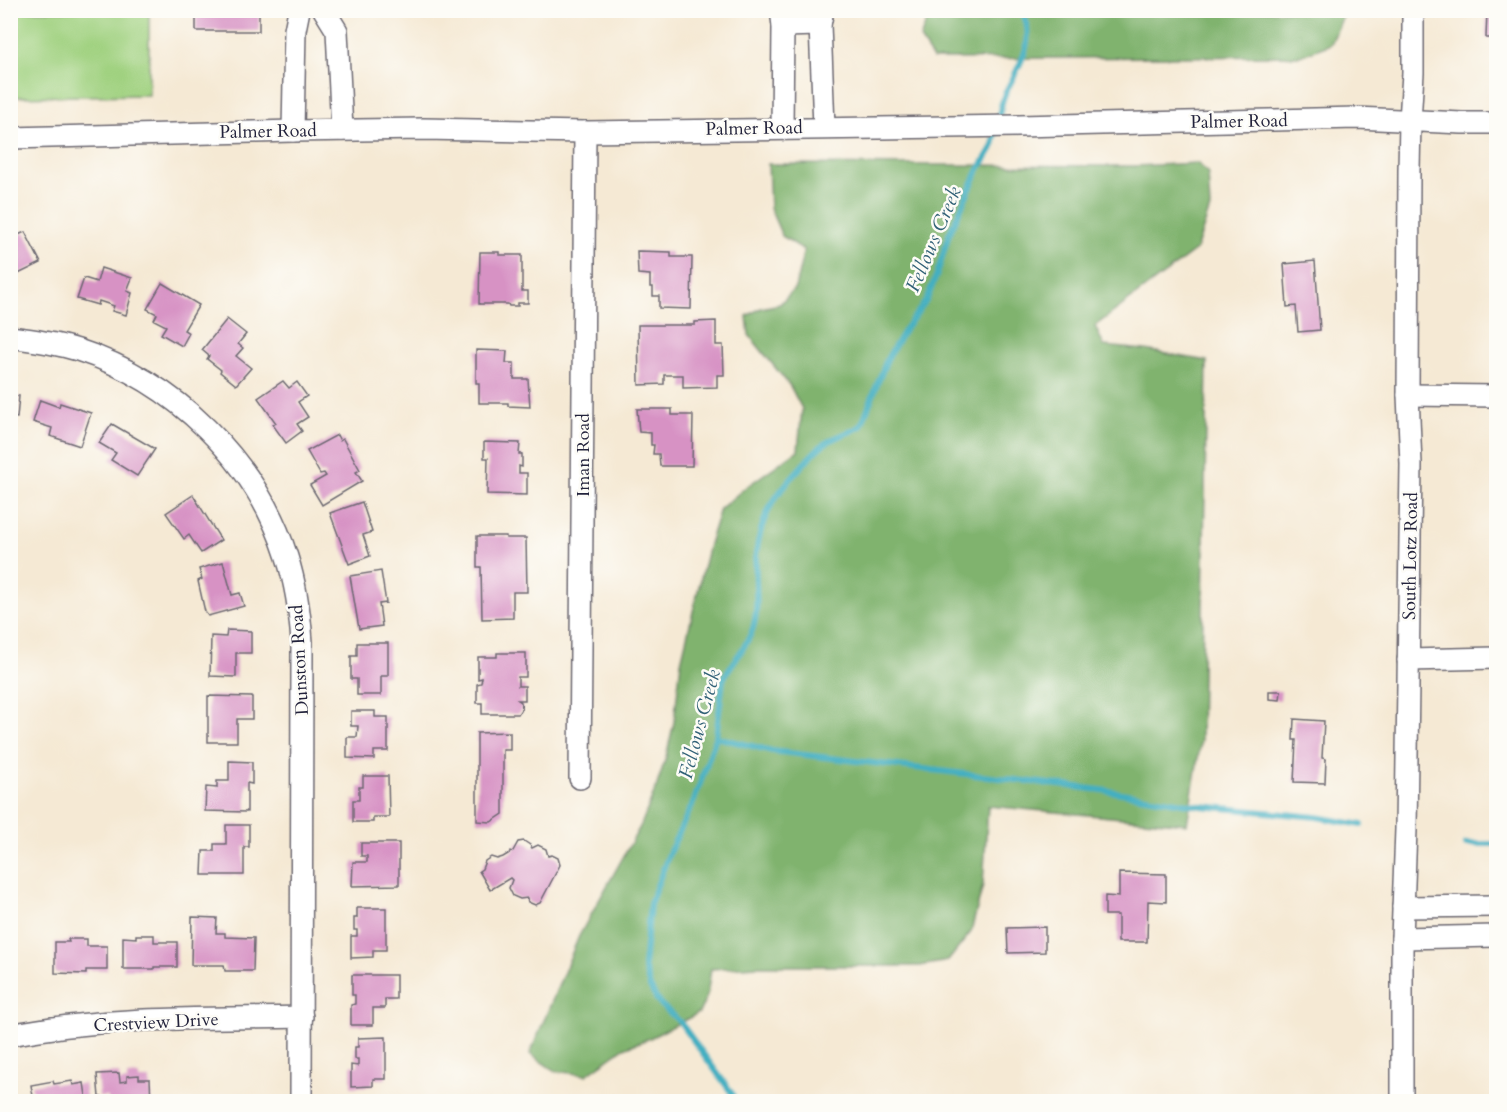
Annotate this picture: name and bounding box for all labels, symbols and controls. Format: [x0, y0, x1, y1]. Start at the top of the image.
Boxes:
street label: Palmer Road [1190, 108, 1288, 135]
street label: Palmer Road [705, 115, 803, 142]
street label: Palmer Road [219, 118, 317, 145]
water label: Fellows Creek [899, 182, 968, 296]
street label: Iman Road [571, 413, 596, 497]
street label: South Lotz Road [1397, 492, 1424, 620]
street label: Dunston Road [284, 604, 315, 716]
water label: Fellows Creek [672, 666, 727, 782]
street label: Crestview Drive [93, 1007, 219, 1038]

